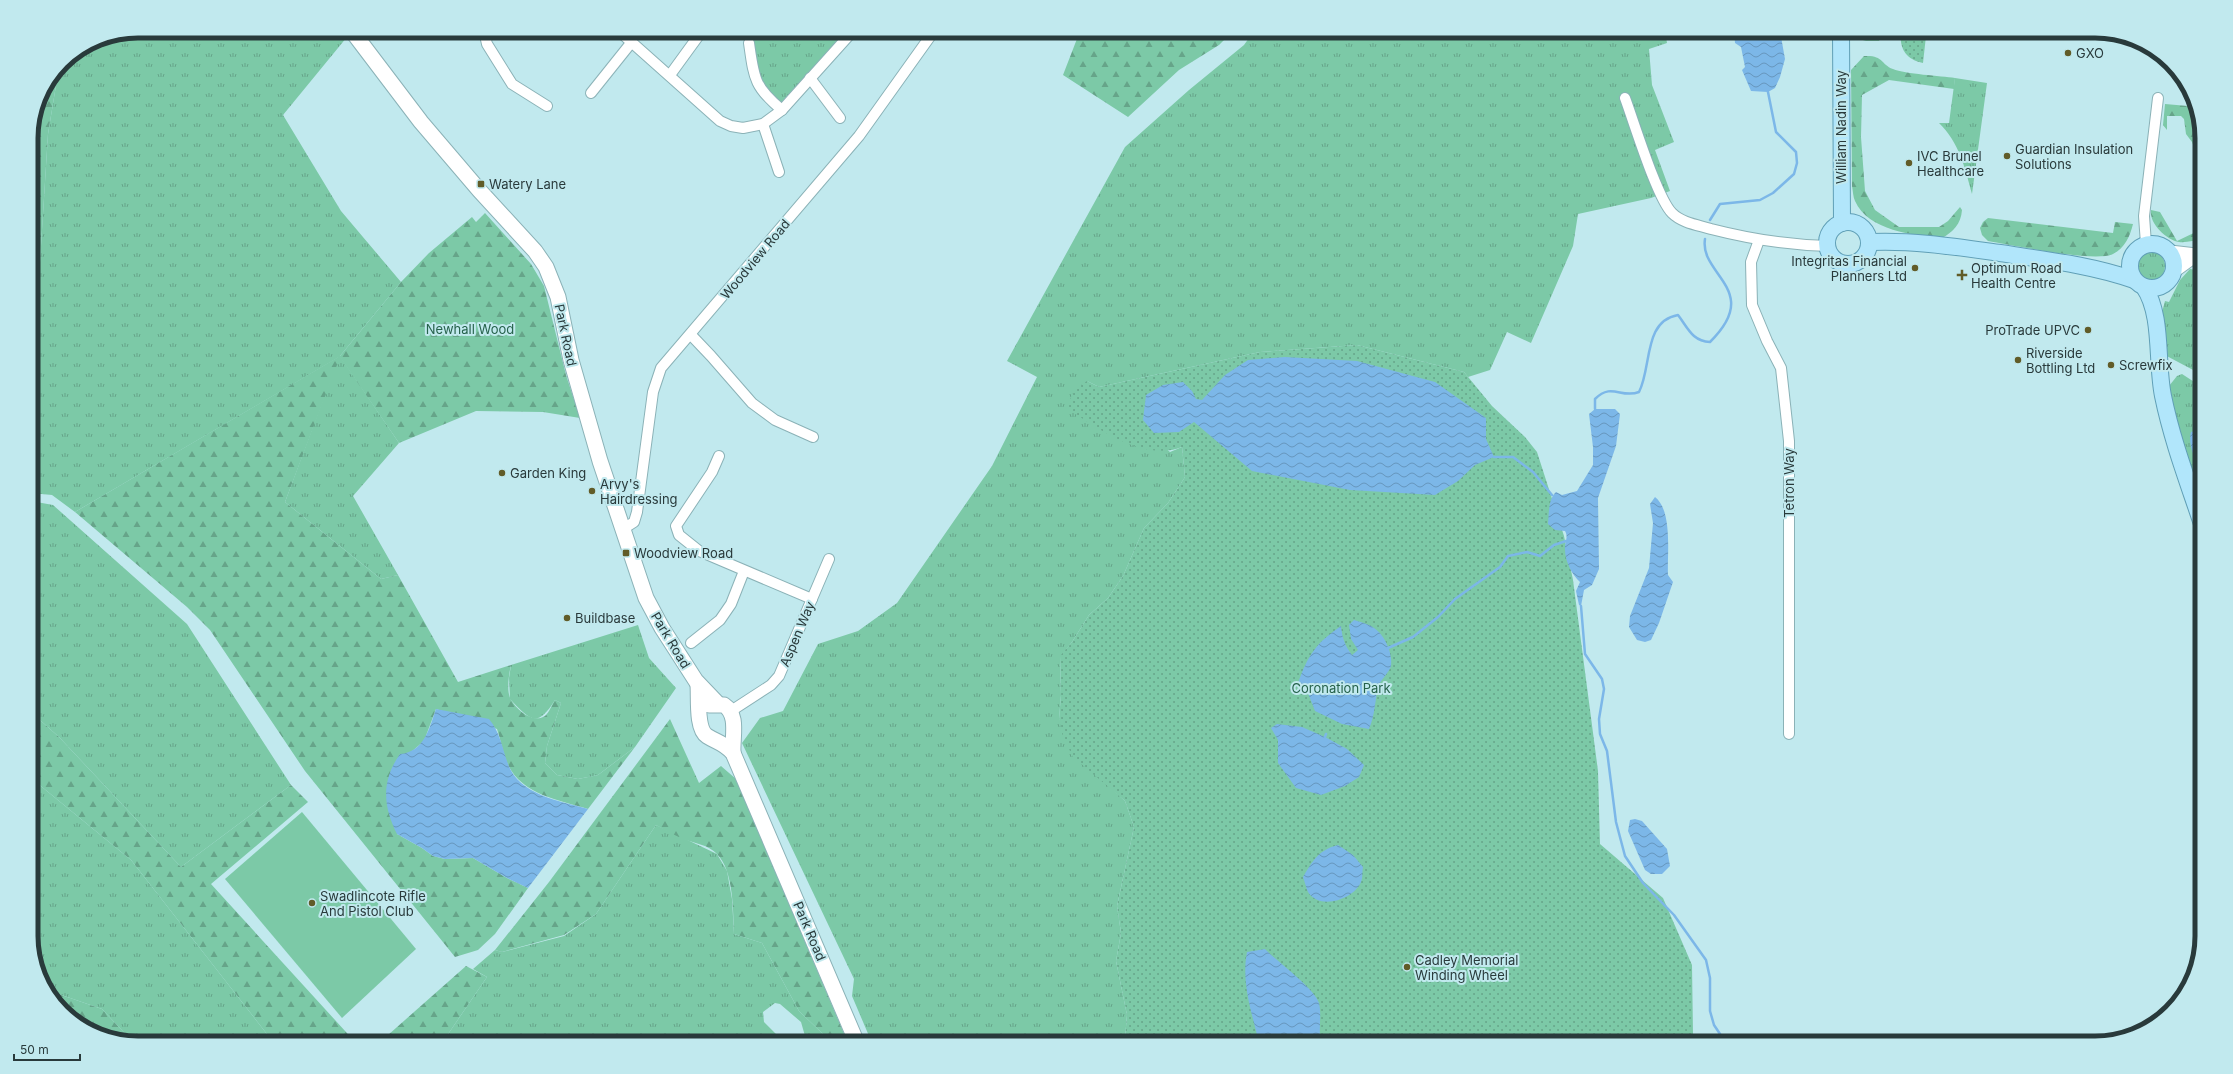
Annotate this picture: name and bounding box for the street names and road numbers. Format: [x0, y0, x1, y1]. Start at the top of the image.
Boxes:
street label: William Nadin Way [1833, 70, 1849, 184]
street label: Woodview Road [717, 216, 793, 302]
street label: Park Road [552, 303, 580, 367]
street label: Tetron Way [1781, 448, 1797, 518]
street label: Aspen Way [776, 599, 818, 669]
street label: Park Road [648, 609, 694, 671]
street label: Park Road [790, 899, 830, 963]

